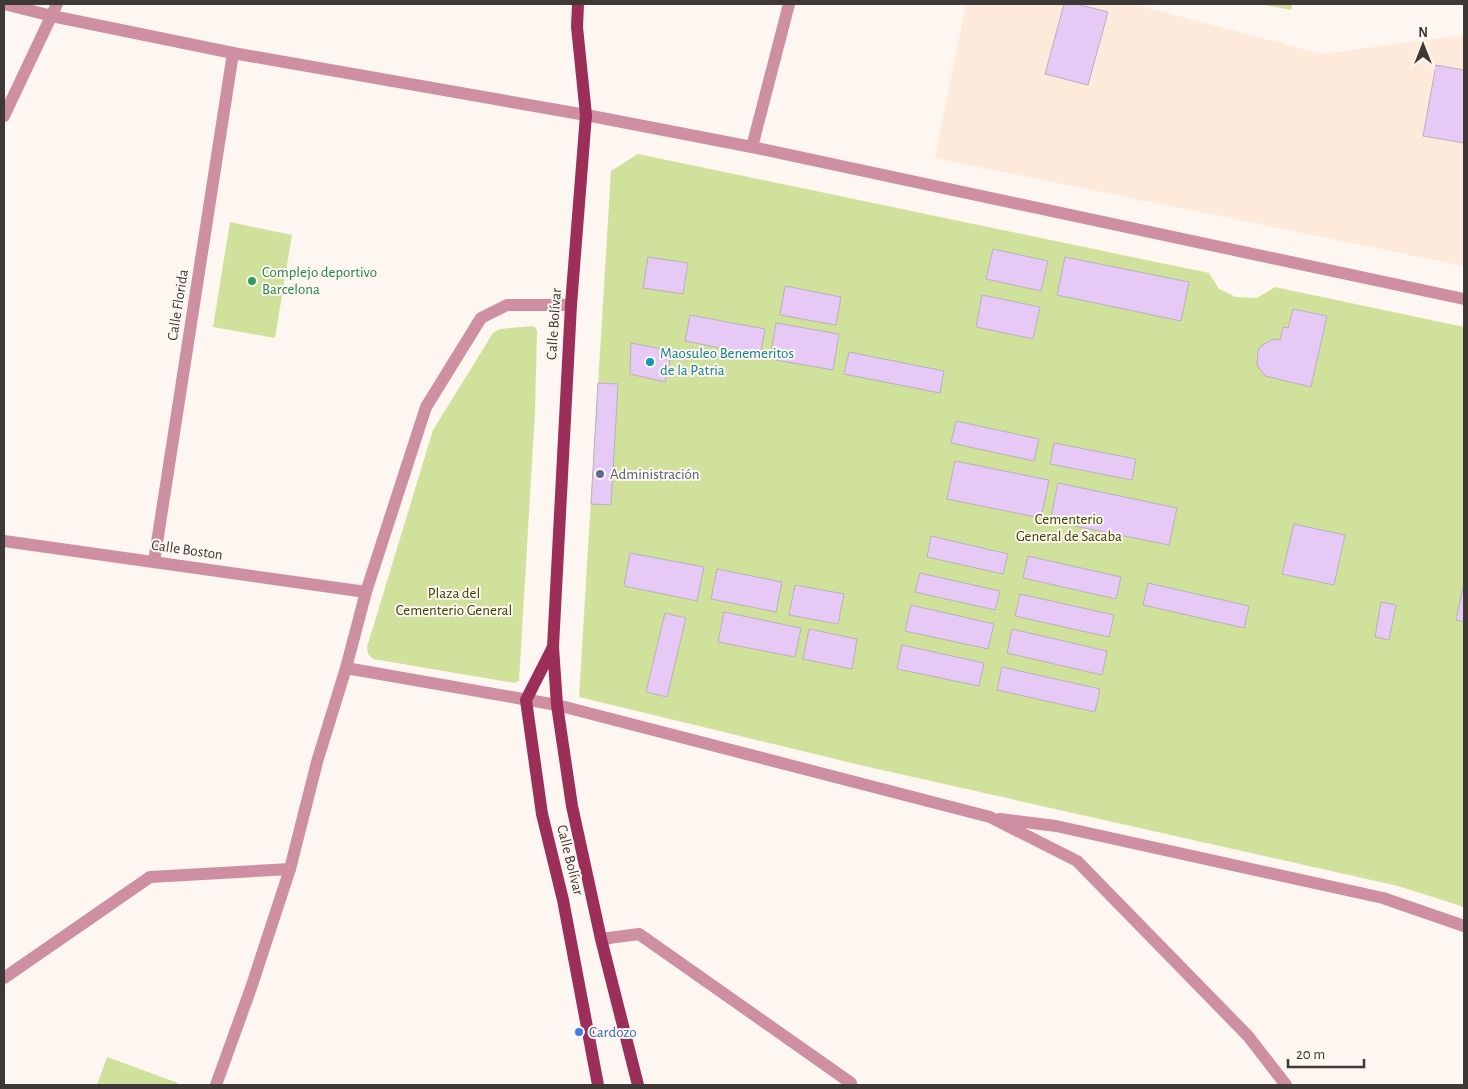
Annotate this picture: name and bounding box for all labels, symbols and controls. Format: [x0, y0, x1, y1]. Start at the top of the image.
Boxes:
north arrow [1398, 20, 1448, 70]
text: N [1418, 26, 1428, 40]
place label: Complejo deportivo Barcelona [262, 265, 377, 297]
street label: Calle Florida [165, 268, 191, 342]
marker: Complejo deportivo Barcelona [246, 275, 258, 287]
street label: Calle Bolívar [544, 287, 564, 360]
place label: Maosuleo Benemeritos de la Patria [660, 346, 794, 378]
marker: Maosuleo Benemeritos de la Patria [644, 356, 656, 368]
place label: Administración [610, 467, 699, 482]
marker: Administración [594, 468, 606, 480]
park label: Cementerio General de Sacaba [1016, 512, 1122, 544]
street label: Calle Boston [150, 538, 224, 562]
park label: Plaza del Cementerio General [396, 586, 512, 618]
street label: Calle Bolívar [554, 823, 586, 897]
place label: Cardozo [589, 1025, 637, 1040]
marker: Cardozo [573, 1026, 585, 1038]
scale bar [1288, 1036, 1364, 1068]
text: 20 m [1296, 1047, 1325, 1062]

